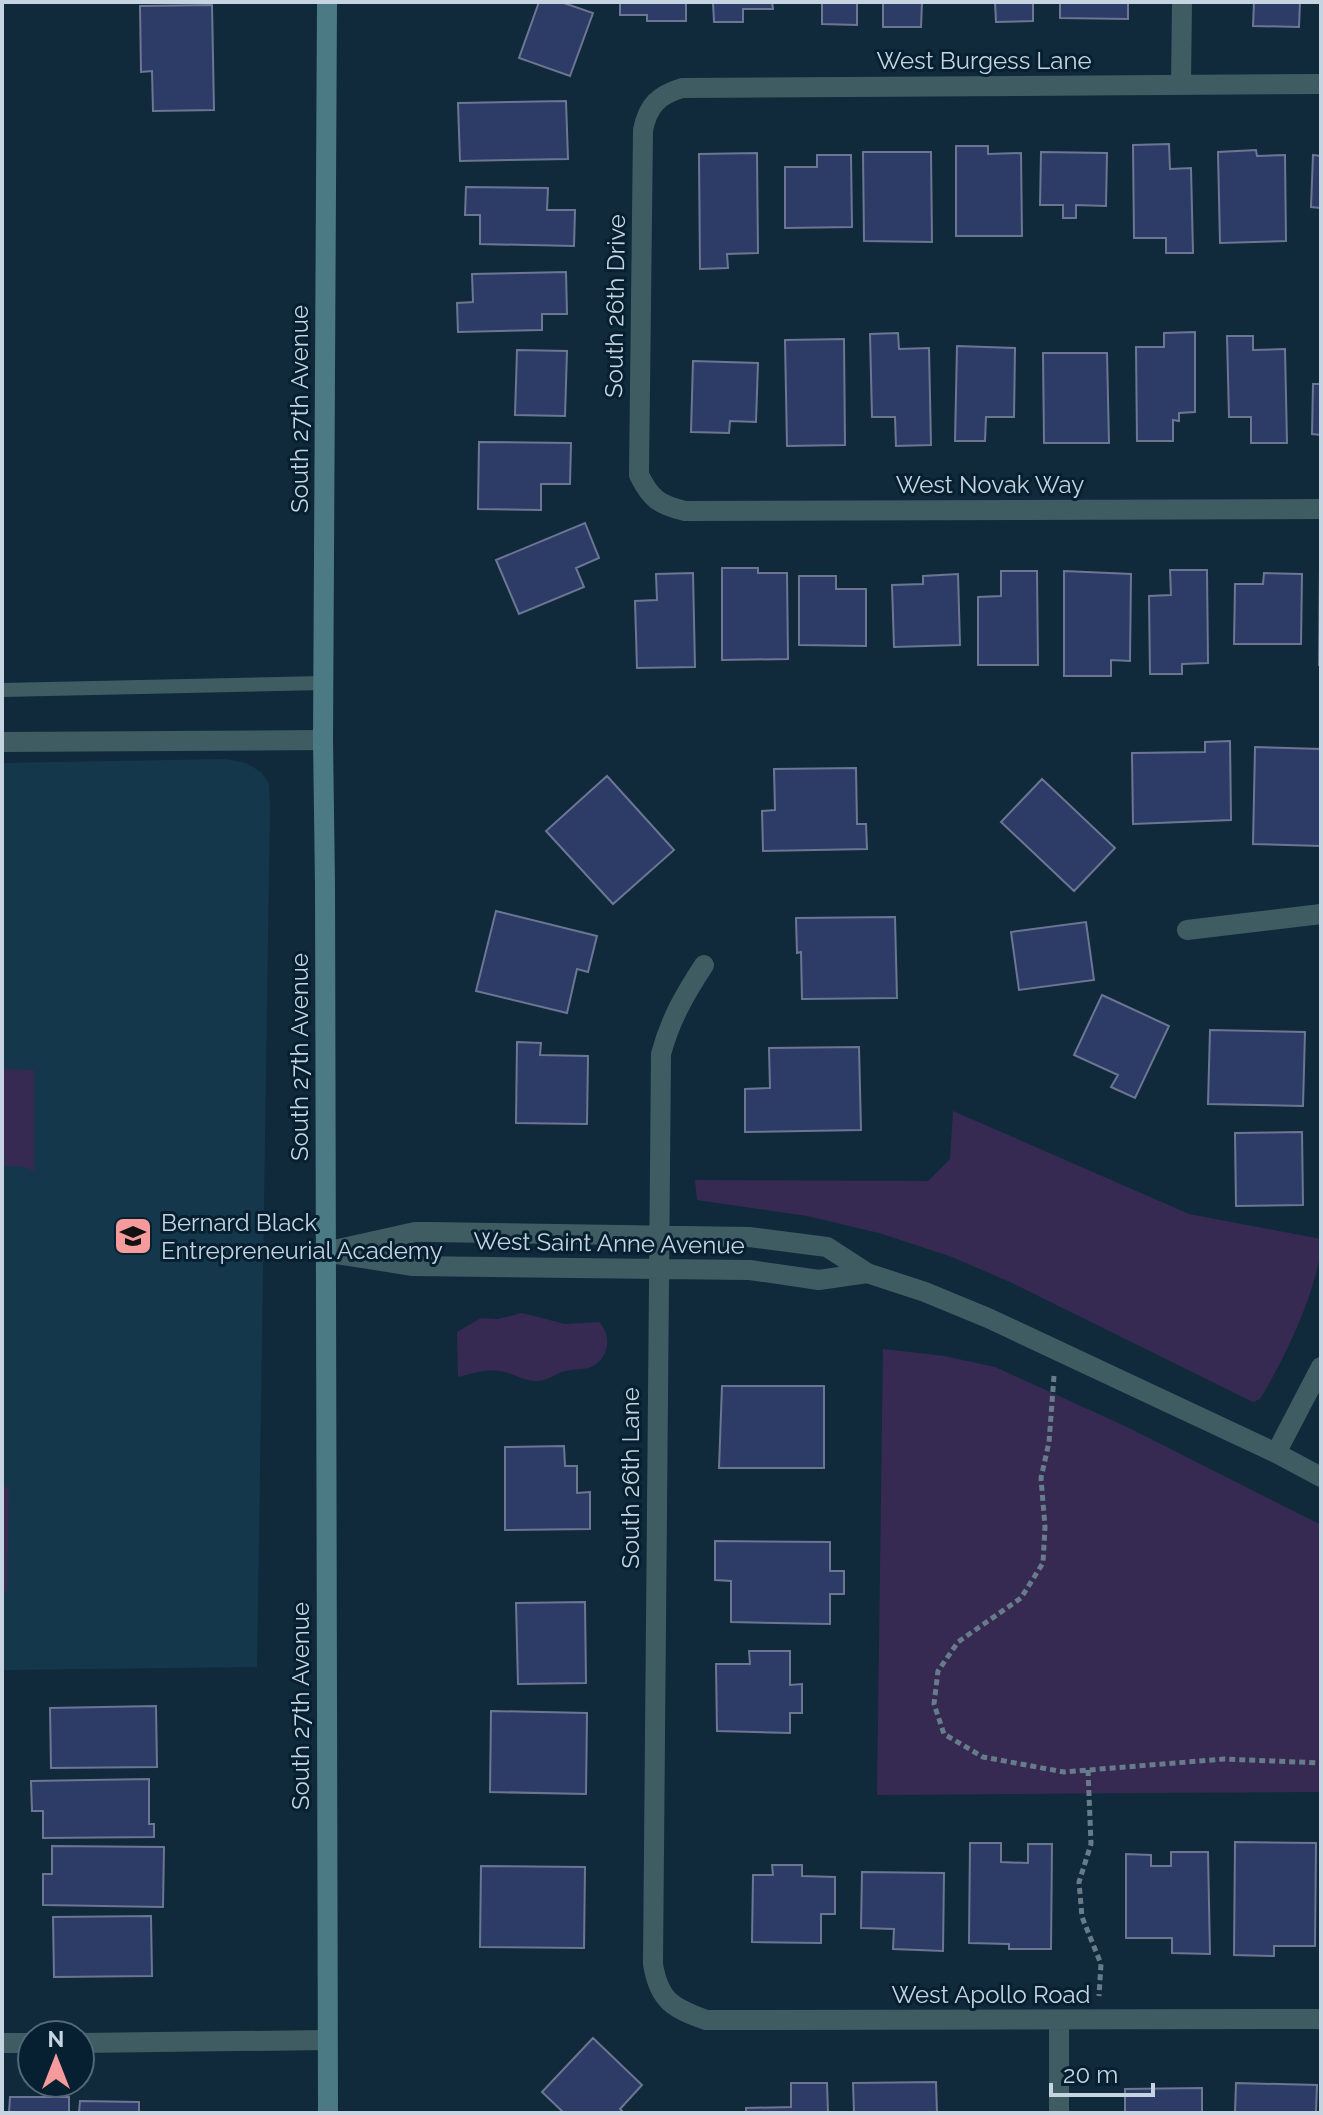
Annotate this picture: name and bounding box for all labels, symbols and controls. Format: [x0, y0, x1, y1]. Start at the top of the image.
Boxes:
street label: West Burgess Lane [876, 46, 1092, 75]
street label: South 26th Drive [599, 214, 631, 398]
street label: South 27th Avenue [285, 305, 314, 513]
street label: West Novak Way [896, 470, 1084, 499]
street label: South 27th Avenue [285, 953, 314, 1161]
place label: Bernard Black Entrepreneurial Academy [161, 1208, 443, 1265]
school or university icon: Bernard Black Entrepreneurial Academy [112, 1215, 154, 1257]
street label: West Saint Anne Avenue [473, 1226, 745, 1260]
street label: South 26th Lane [616, 1387, 645, 1569]
street label: South 27th Avenue [286, 1602, 315, 1810]
street label: West Apollo Road [892, 1980, 1090, 2009]
north arrow [16, 2019, 96, 2099]
text: N [48, 2026, 64, 2052]
scale bar [1051, 2047, 1153, 2097]
text: 20 m [1063, 2060, 1118, 2089]

